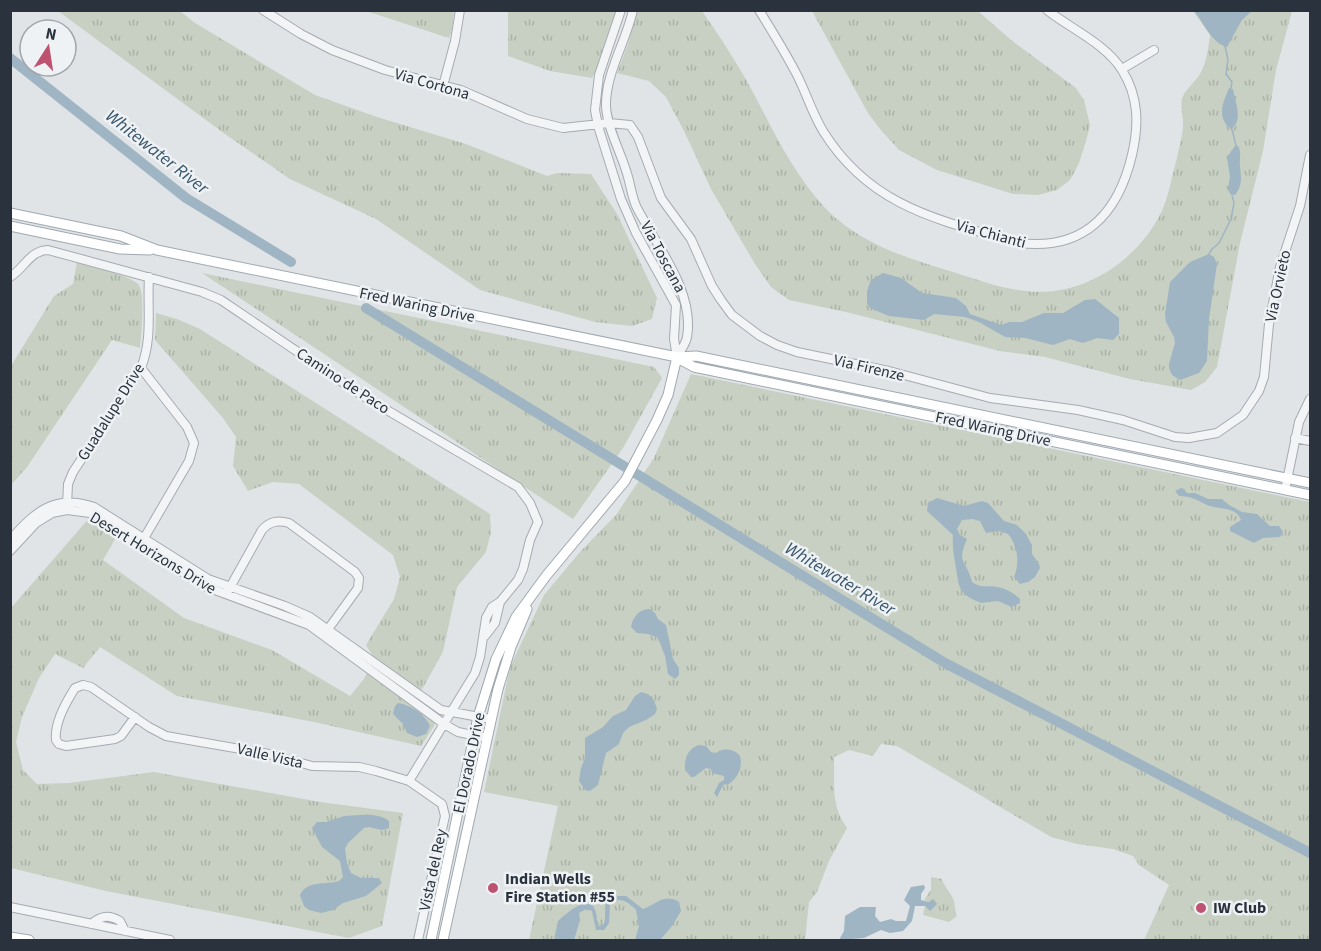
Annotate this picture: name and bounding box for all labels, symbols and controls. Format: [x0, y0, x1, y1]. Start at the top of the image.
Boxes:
north arrow [18, 18, 78, 78]
text: N [43, 22, 58, 46]
street label: Via Cortona [392, 63, 472, 105]
water label: Whitewater River [100, 104, 214, 201]
street label: Via Chianti [954, 214, 1028, 254]
street label: Via Toscana [635, 217, 691, 297]
street label: Via Orvieto [1260, 248, 1296, 324]
street label: Fred Waring Drive [357, 282, 477, 328]
street label: Camino de Paco [292, 343, 394, 419]
street label: Via Firenze [831, 349, 907, 387]
street label: Guadalupe Drive [72, 359, 150, 465]
street label: Fred Waring Drive [933, 406, 1053, 452]
street label: Desert Horizons Drive [86, 507, 220, 599]
water label: Whitewater River [780, 536, 901, 622]
street label: El Dorado Drive [448, 710, 490, 816]
street label: Valle Vista [235, 738, 305, 774]
street label: Vista del Rey [414, 826, 453, 913]
place label: Indian Wells Fire Station #55 [505, 868, 615, 908]
marker: Indian Wells Fire Station #55 [486, 881, 500, 895]
place label: IW Club [1213, 897, 1266, 919]
marker: IW Club [1194, 901, 1208, 915]

